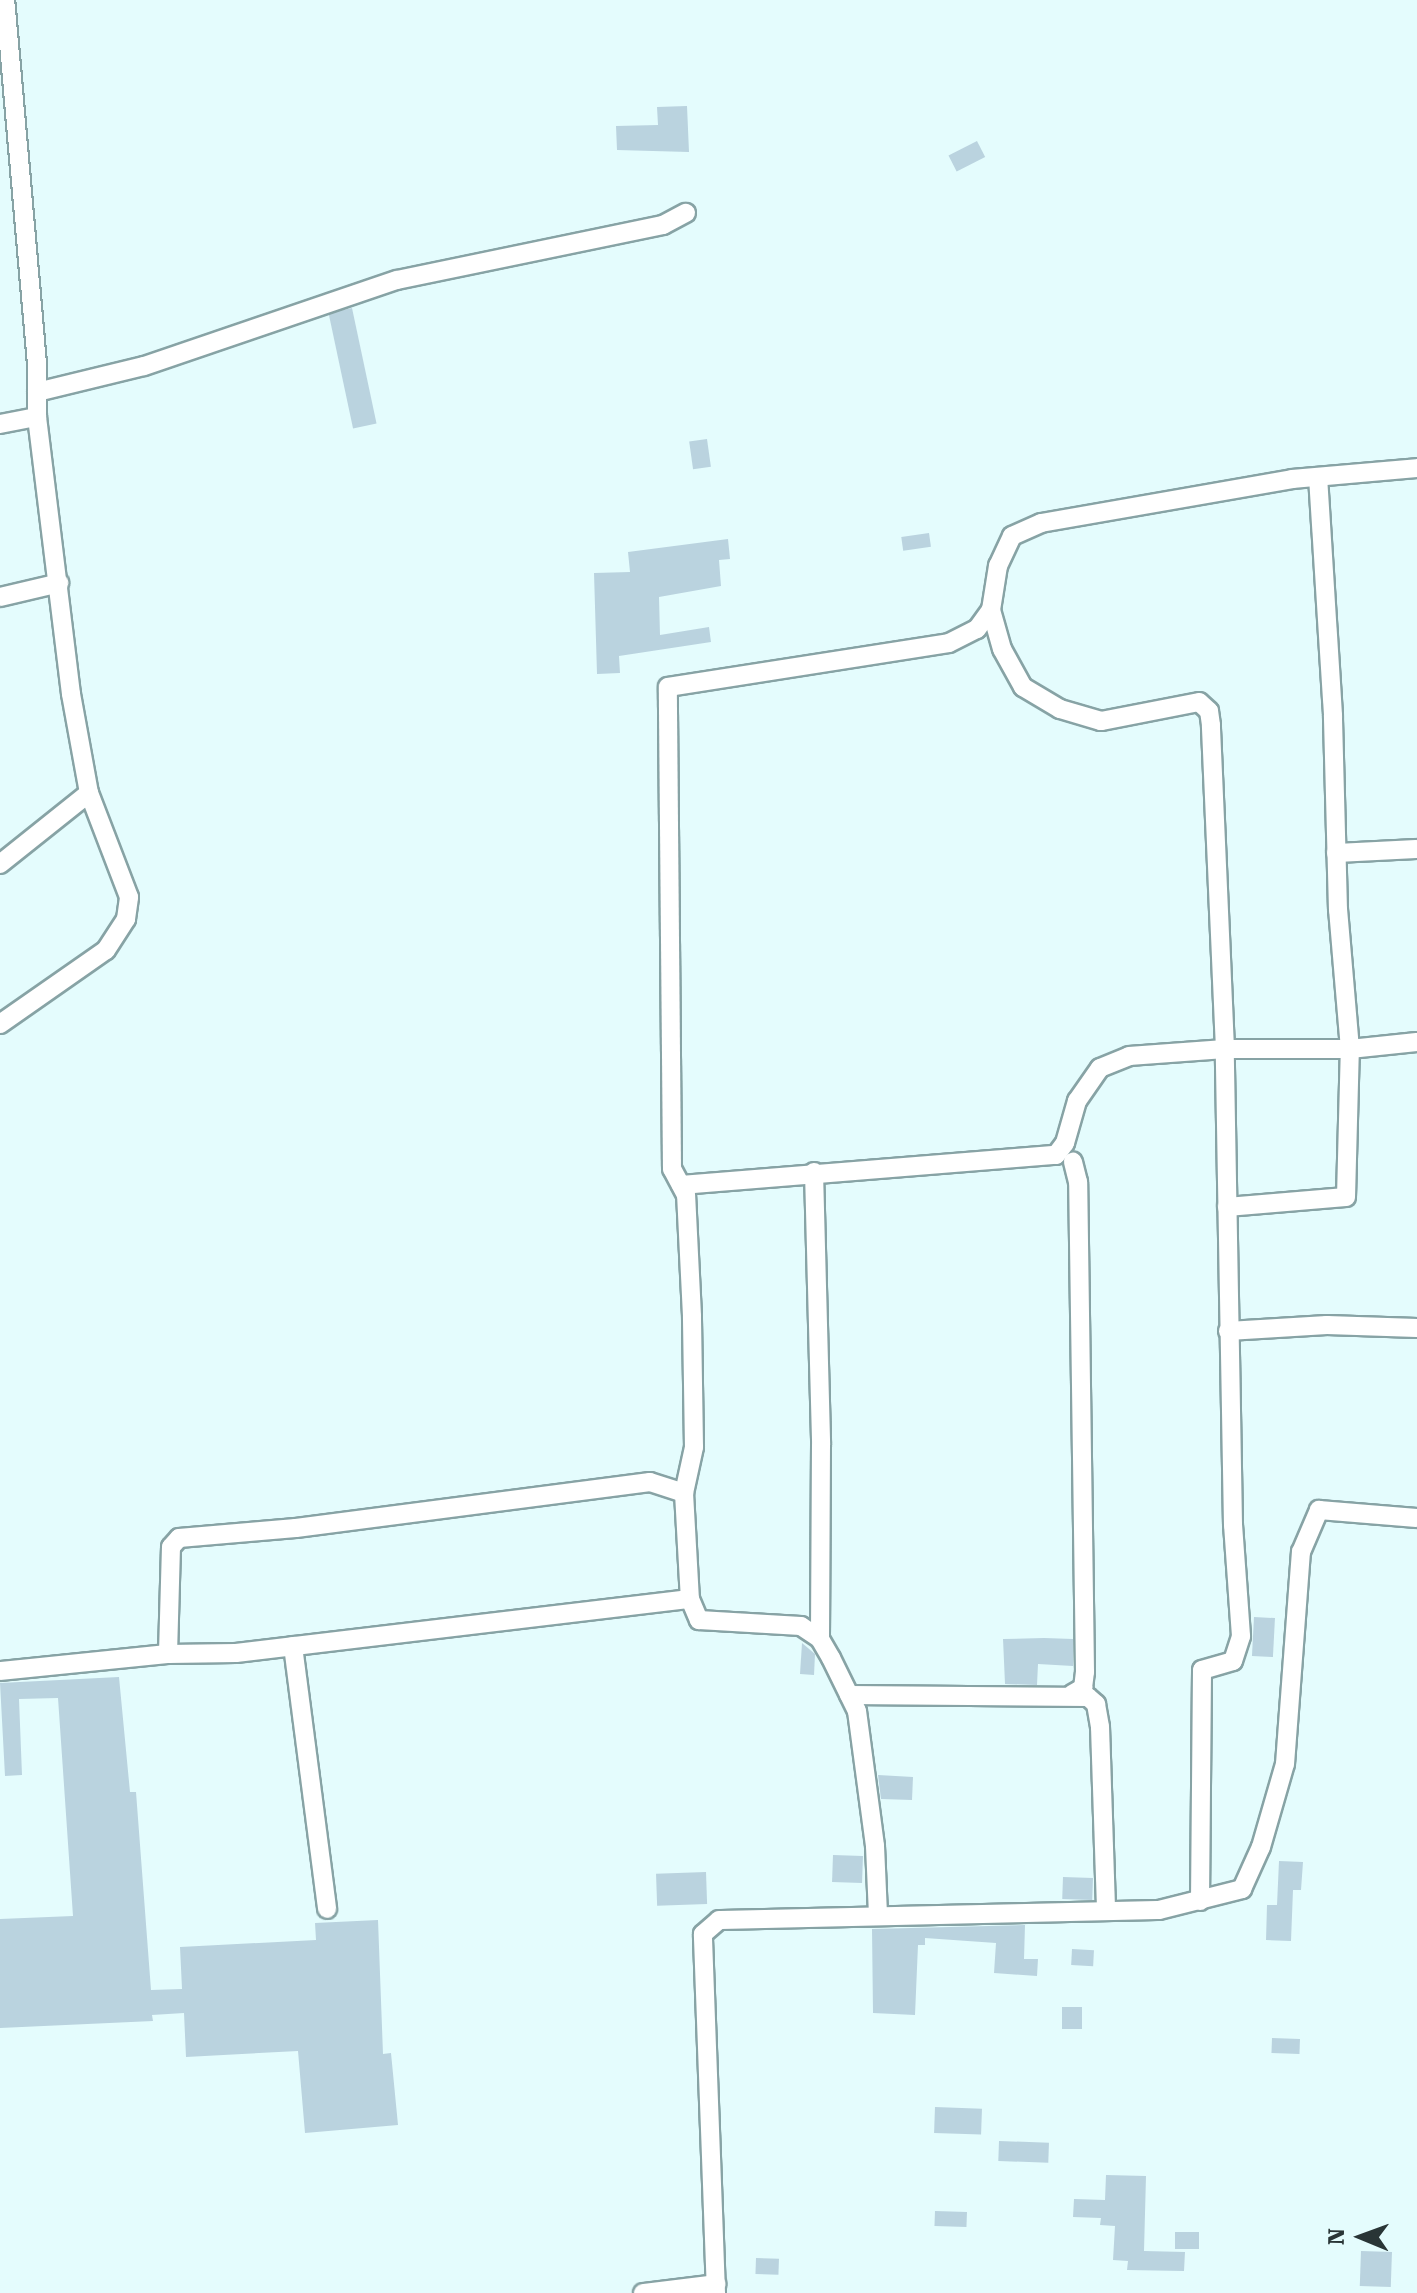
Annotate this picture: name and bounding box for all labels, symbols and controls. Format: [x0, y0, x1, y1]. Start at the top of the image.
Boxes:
north arrow [1321, 2197, 1401, 2277]
text: N [1324, 2228, 1349, 2245]

